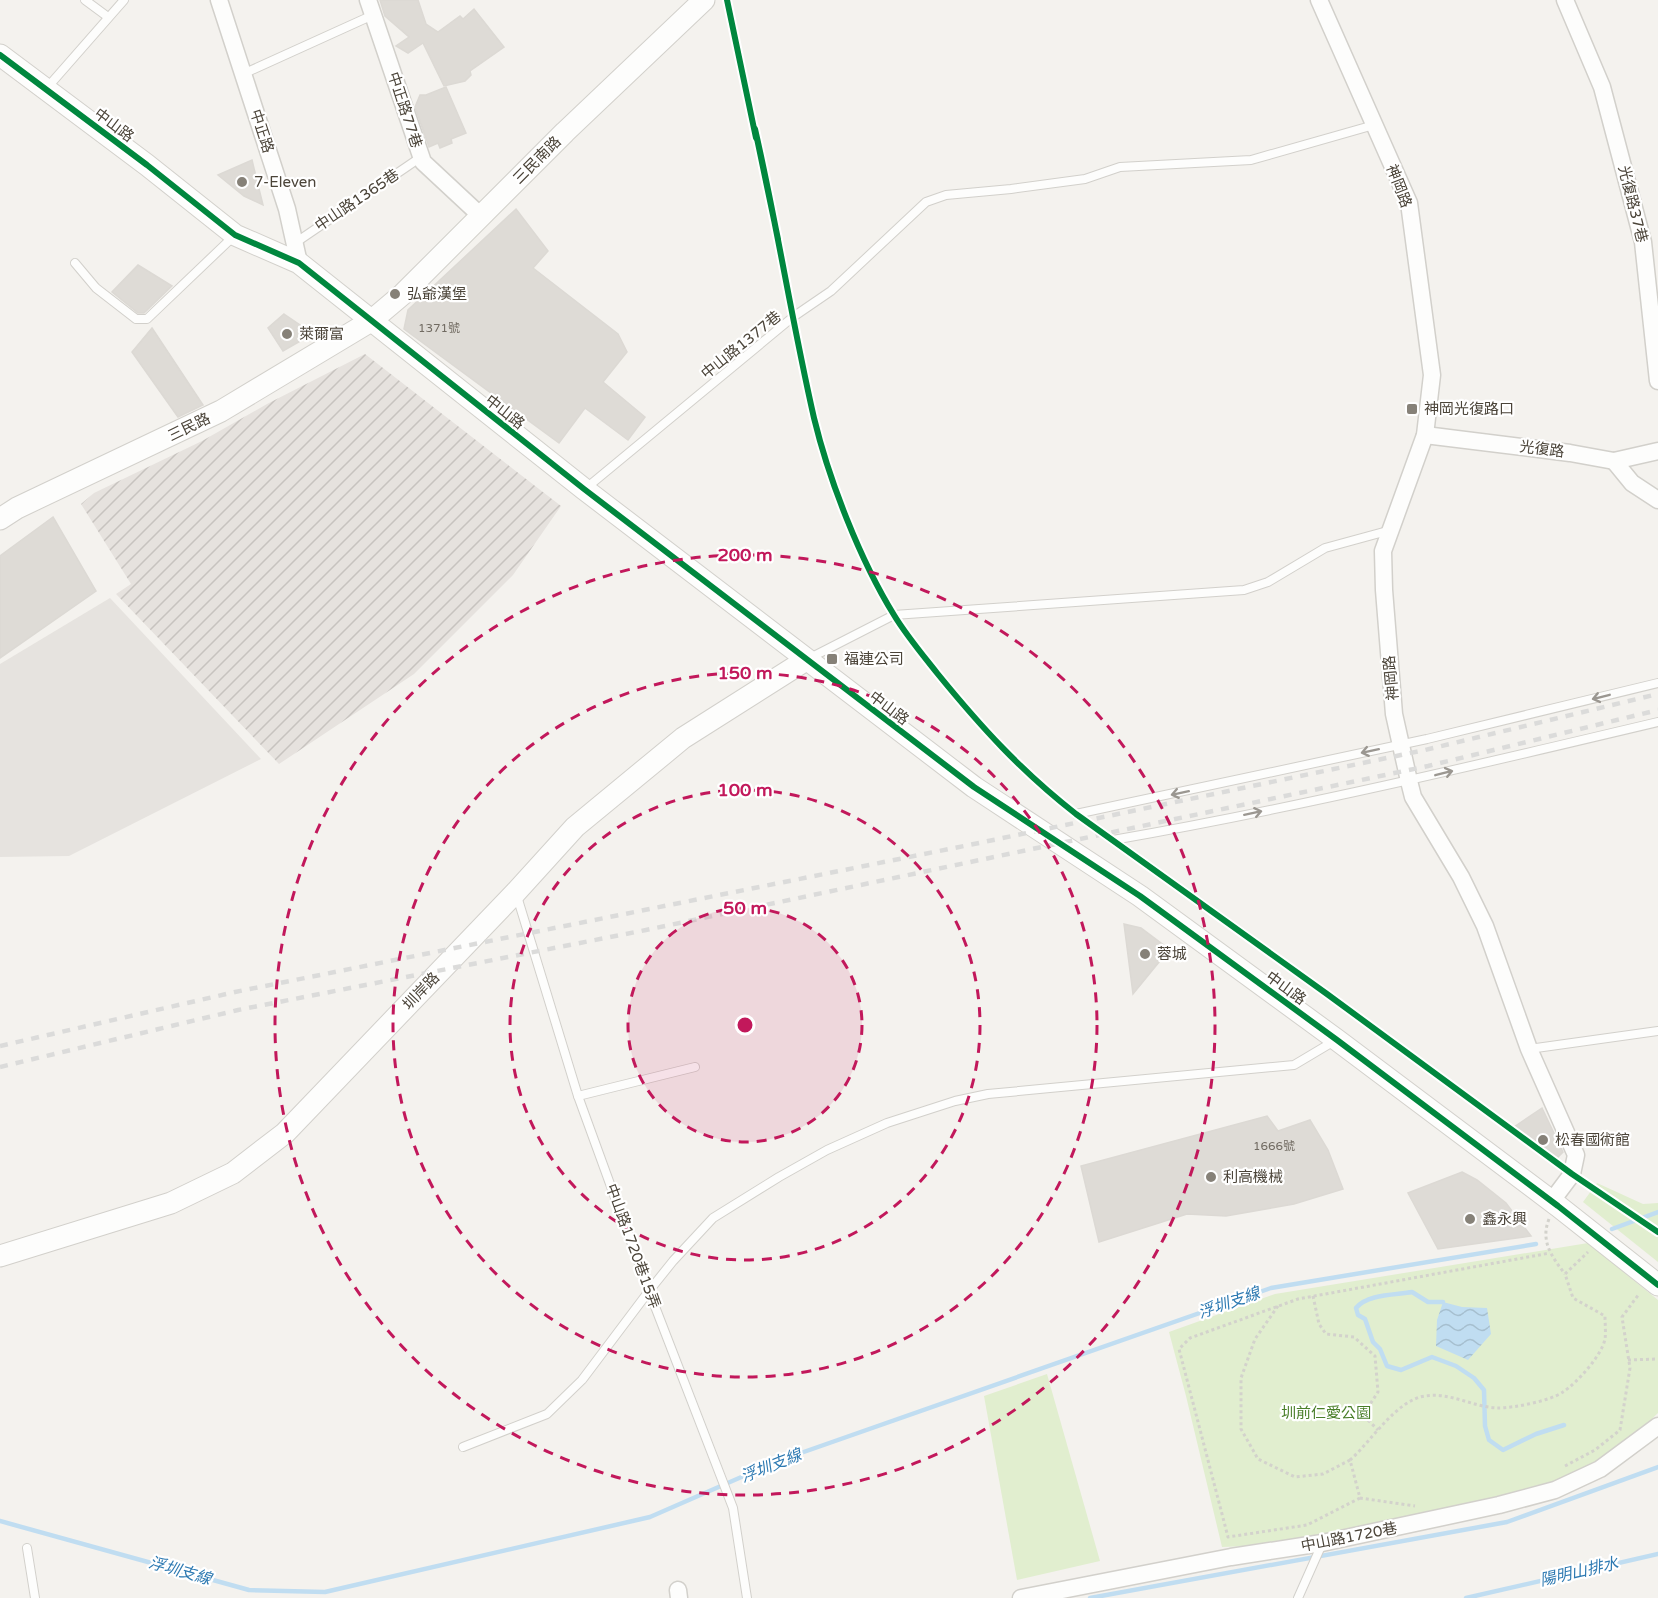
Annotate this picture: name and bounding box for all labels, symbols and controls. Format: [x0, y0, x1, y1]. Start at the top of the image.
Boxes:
street label: 中正路77巷 [384, 70, 426, 150]
street label: 中山路 [91, 104, 137, 146]
street label: 中正路 [246, 107, 278, 155]
street label: 三民南路 [509, 132, 565, 188]
street label: 神岡路 [1383, 162, 1415, 210]
street label: 光復路37巷 [1615, 164, 1651, 244]
street label: 中山路1365巷 [311, 165, 403, 235]
place label: 7-Eleven [254, 173, 316, 191]
marker: 7-Eleven [235, 175, 249, 189]
place label: 弘爺漢堡 [407, 285, 467, 303]
marker: 弘爺漢堡 [388, 287, 402, 301]
street label: 中山路1377巷 [697, 307, 785, 383]
house number: 1371號 [418, 321, 460, 335]
place label: 萊爾富 [299, 325, 344, 343]
marker: 萊爾富 [280, 327, 294, 341]
street label: 中山路 [482, 391, 528, 433]
place label: 神岡光復路口 [1424, 400, 1514, 418]
marker: 神岡光復路口 [1405, 402, 1419, 416]
street label: 三民路 [165, 409, 213, 445]
street label: 光復路 [1519, 437, 1565, 461]
text: 200 m [717, 544, 773, 566]
place label: 福連公司 [844, 650, 904, 668]
marker: 福連公司 [825, 652, 839, 666]
street label: 神岡路 [1380, 655, 1402, 701]
text: 150 m [717, 662, 773, 684]
street label: 中山路 [866, 687, 912, 729]
one-way arrow [1592, 692, 1611, 704]
one-way arrow [1361, 746, 1381, 757]
one-way arrow [1434, 767, 1453, 779]
text: 100 m [717, 779, 773, 801]
one-way arrow [1171, 787, 1190, 799]
one-way arrow [1243, 807, 1262, 818]
text: 50 m [723, 897, 767, 919]
place label: 蓉城 [1157, 945, 1187, 963]
marker: 蓉城 [1138, 947, 1152, 961]
street label: 中山路 [1263, 967, 1309, 1009]
street label: 圳岸路 [399, 969, 443, 1013]
centre of rings [735, 1015, 755, 1035]
place label: 松春國術館 [1555, 1131, 1630, 1149]
marker: 松春國術館 [1536, 1133, 1550, 1147]
house number: 1666號 [1253, 1139, 1295, 1153]
place label: 利高機械 [1223, 1168, 1283, 1186]
marker: 利高機械 [1204, 1170, 1218, 1184]
street label: 中山路1720巷15弄 [602, 1181, 664, 1311]
place label: 鑫永興 [1482, 1210, 1527, 1228]
marker: 鑫永興 [1463, 1212, 1477, 1226]
water label: 浮圳支線 [1195, 1282, 1264, 1323]
park label: 圳前仁愛公園 [1281, 1404, 1371, 1422]
water label: 浮圳支線 [738, 1444, 806, 1487]
street label: 中山路1720巷 [1299, 1519, 1399, 1555]
water label: 浮圳支線 [146, 1553, 215, 1590]
water label: 陽明山排水 [1538, 1553, 1621, 1591]

